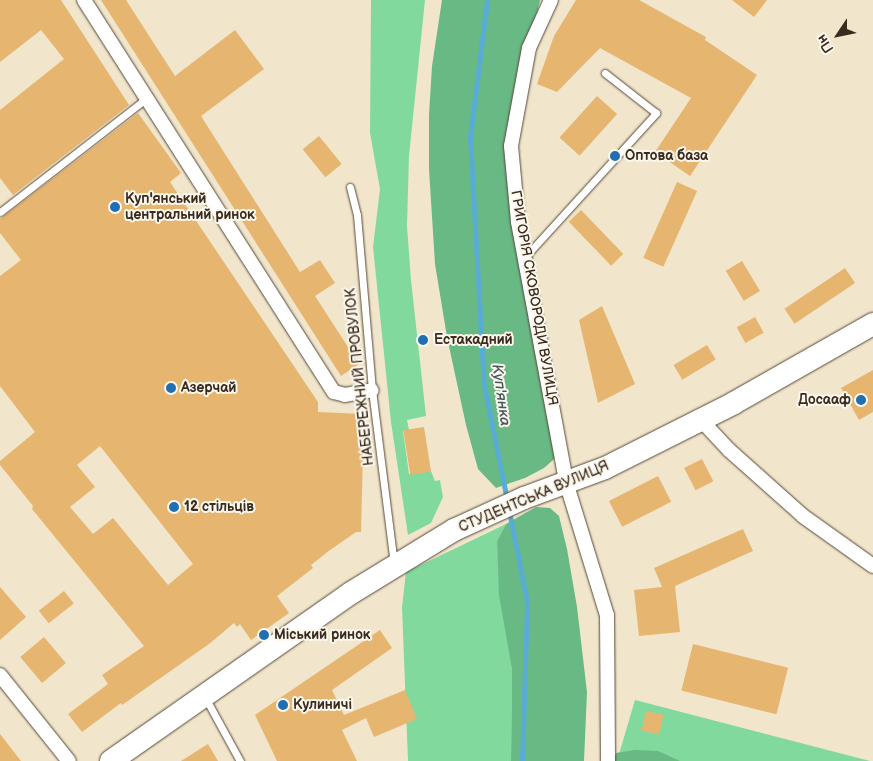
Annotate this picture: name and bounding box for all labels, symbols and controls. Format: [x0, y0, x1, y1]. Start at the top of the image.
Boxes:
north arrow [813, 10, 863, 60]
text: Пн [813, 31, 837, 56]
place label: Оптова база [625, 148, 708, 164]
marker: Оптова база [609, 150, 621, 162]
street label: ГРИГОРІЯ СКОВОРОДИ ВУЛИЦЯ [507, 189, 561, 407]
place label: Куп'янський центральний ринок [125, 191, 255, 223]
marker: Куп'янський центральний ринок [109, 201, 121, 213]
street label: НАБЕРЕЖНИЙ ПРОВУЛОК [342, 288, 378, 466]
place label: Естакадний [434, 332, 513, 348]
marker: Естакадний [416, 333, 430, 347]
water label: Куп'янка [488, 363, 514, 427]
place label: Азерчай [181, 380, 236, 396]
marker: Азерчай [165, 382, 177, 394]
place label: Досааф [798, 392, 851, 408]
marker: Досааф [855, 394, 867, 406]
street label: СТУДЕНТСЬКА ВУЛИЦЯ [456, 458, 612, 536]
place label: 12 стільців [184, 499, 254, 515]
marker: 12 стільців [168, 501, 180, 513]
place label: Міський ринок [274, 627, 370, 643]
marker: Міський ринок [258, 629, 270, 641]
place label: Кулиничі [293, 697, 352, 713]
marker: Кулиничі [277, 699, 289, 711]

